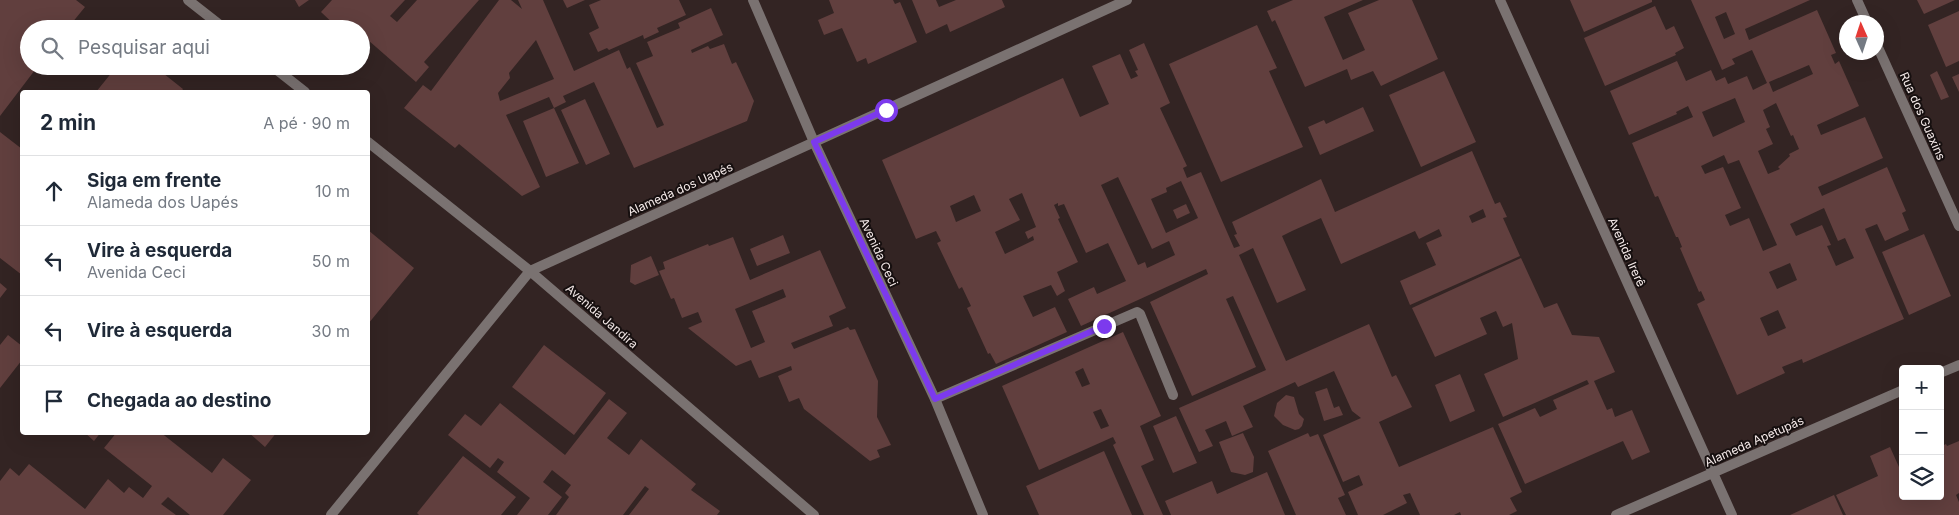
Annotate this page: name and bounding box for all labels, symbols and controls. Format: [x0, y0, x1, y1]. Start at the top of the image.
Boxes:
north arrow [1839, 15, 1884, 60]
search box [20, 20, 370, 75]
icon: search [38, 34, 66, 62]
text: Pesquisar aqui [78, 36, 210, 59]
street label: Rua dos Guaxins [1897, 70, 1949, 162]
route start [875, 99, 898, 122]
text: 2 min [40, 110, 96, 135]
text: A pé · 90 m [263, 113, 350, 133]
street label: Alameda dos Uapés [625, 159, 735, 219]
text: Siga em frente [87, 169, 221, 192]
icon: ahead [40, 177, 68, 205]
text: 10 m [315, 181, 350, 201]
text: Alameda dos Uapés [87, 192, 238, 212]
street label: Avenida Ceci [857, 215, 901, 289]
street label: Avenida Irerê [1605, 215, 1649, 289]
text: Vire à esquerda [87, 239, 232, 262]
icon: left [40, 247, 68, 275]
text: 50 m [312, 251, 350, 271]
text: Avenida Ceci [87, 262, 186, 282]
street label: Avenida Jandira [563, 281, 641, 351]
route end [1093, 315, 1116, 338]
icon: left [40, 317, 68, 345]
text: Vire à esquerda [87, 319, 232, 342]
text: 30 m [312, 321, 350, 341]
map controls [1899, 365, 1944, 500]
button: + [1899, 365, 1944, 410]
icon: arrive [40, 387, 68, 415]
text: Chegada ao destino [87, 389, 271, 412]
button: − [1899, 410, 1944, 455]
street label: Alameda Apetupás [1702, 412, 1806, 470]
button: layers [1899, 455, 1944, 500]

